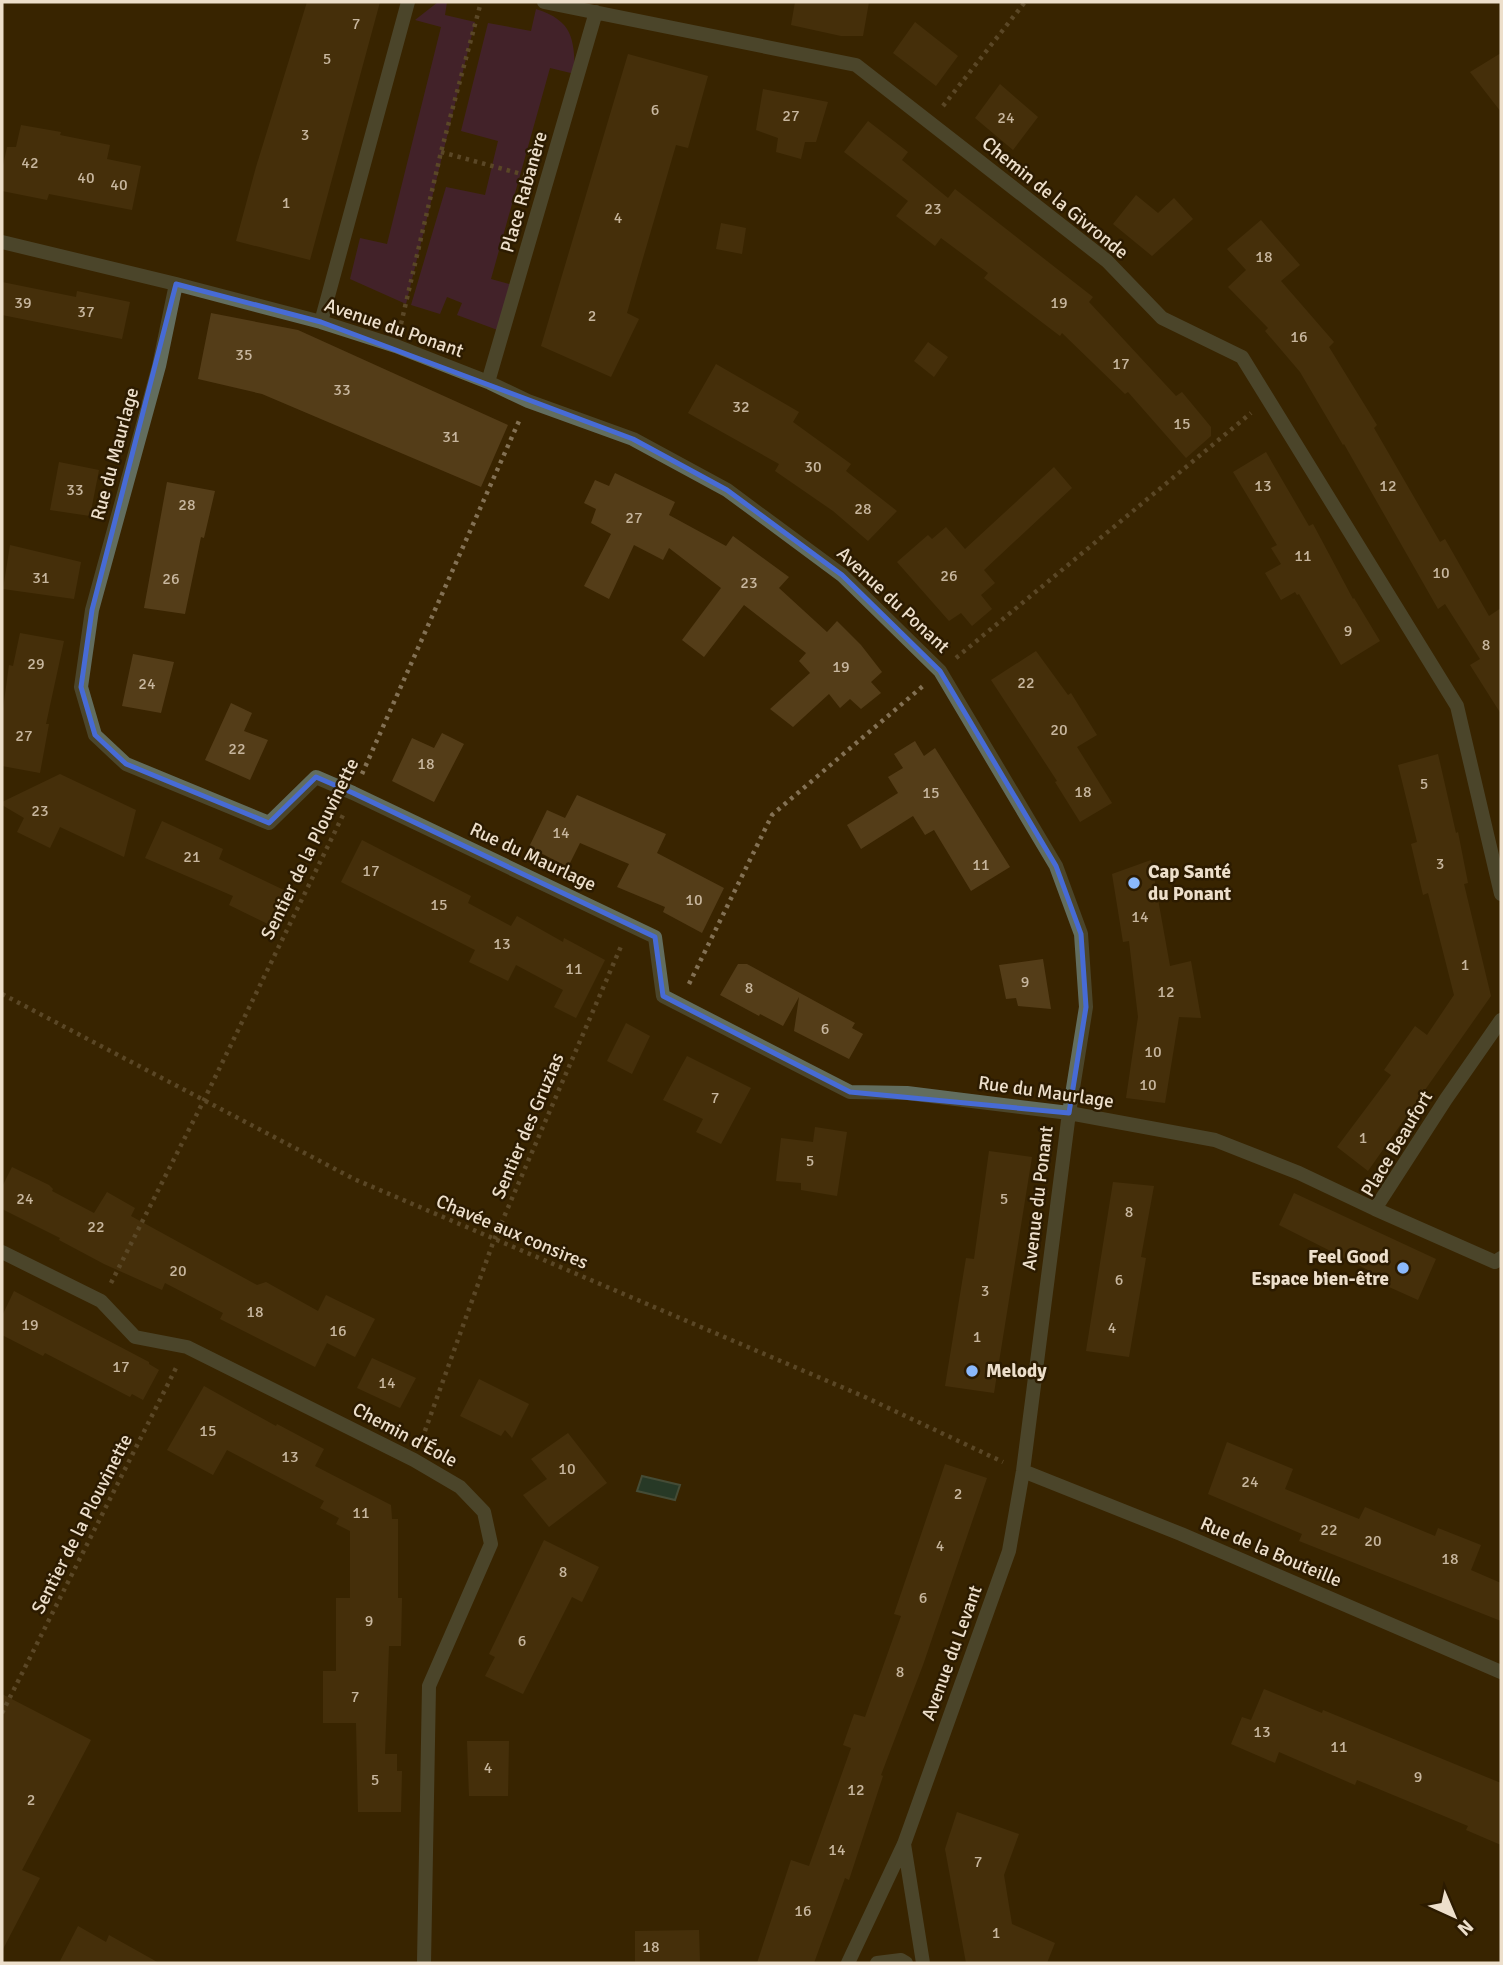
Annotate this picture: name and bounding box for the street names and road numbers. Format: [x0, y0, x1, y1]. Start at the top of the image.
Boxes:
street label: Place Rabanère [495, 129, 553, 255]
street label: Chemin de la Givronde [977, 132, 1133, 264]
street label: Avenue du Ponant [321, 293, 467, 363]
street label: Rue du Maurlage [86, 385, 144, 523]
street label: Avenue du Ponant [832, 542, 955, 659]
street label: Sentier de la Plouvinette [256, 754, 364, 944]
street label: Rue du Maurlage [466, 817, 600, 897]
street label: Sentier des Gruzias [486, 1049, 570, 1203]
street label: Rue du Maurlage [977, 1071, 1115, 1113]
street label: Place Beaufort [1356, 1086, 1438, 1201]
street label: Avenue du Ponant [1017, 1124, 1059, 1272]
street label: Chavée aux consires [432, 1189, 592, 1275]
street label: Chemin d'Éole [348, 1397, 462, 1473]
street label: Sentier de la Plouvinette [26, 1430, 138, 1618]
street label: Rue de la Bouteille [1197, 1511, 1345, 1593]
street label: Avenue du Levant [916, 1582, 988, 1724]

